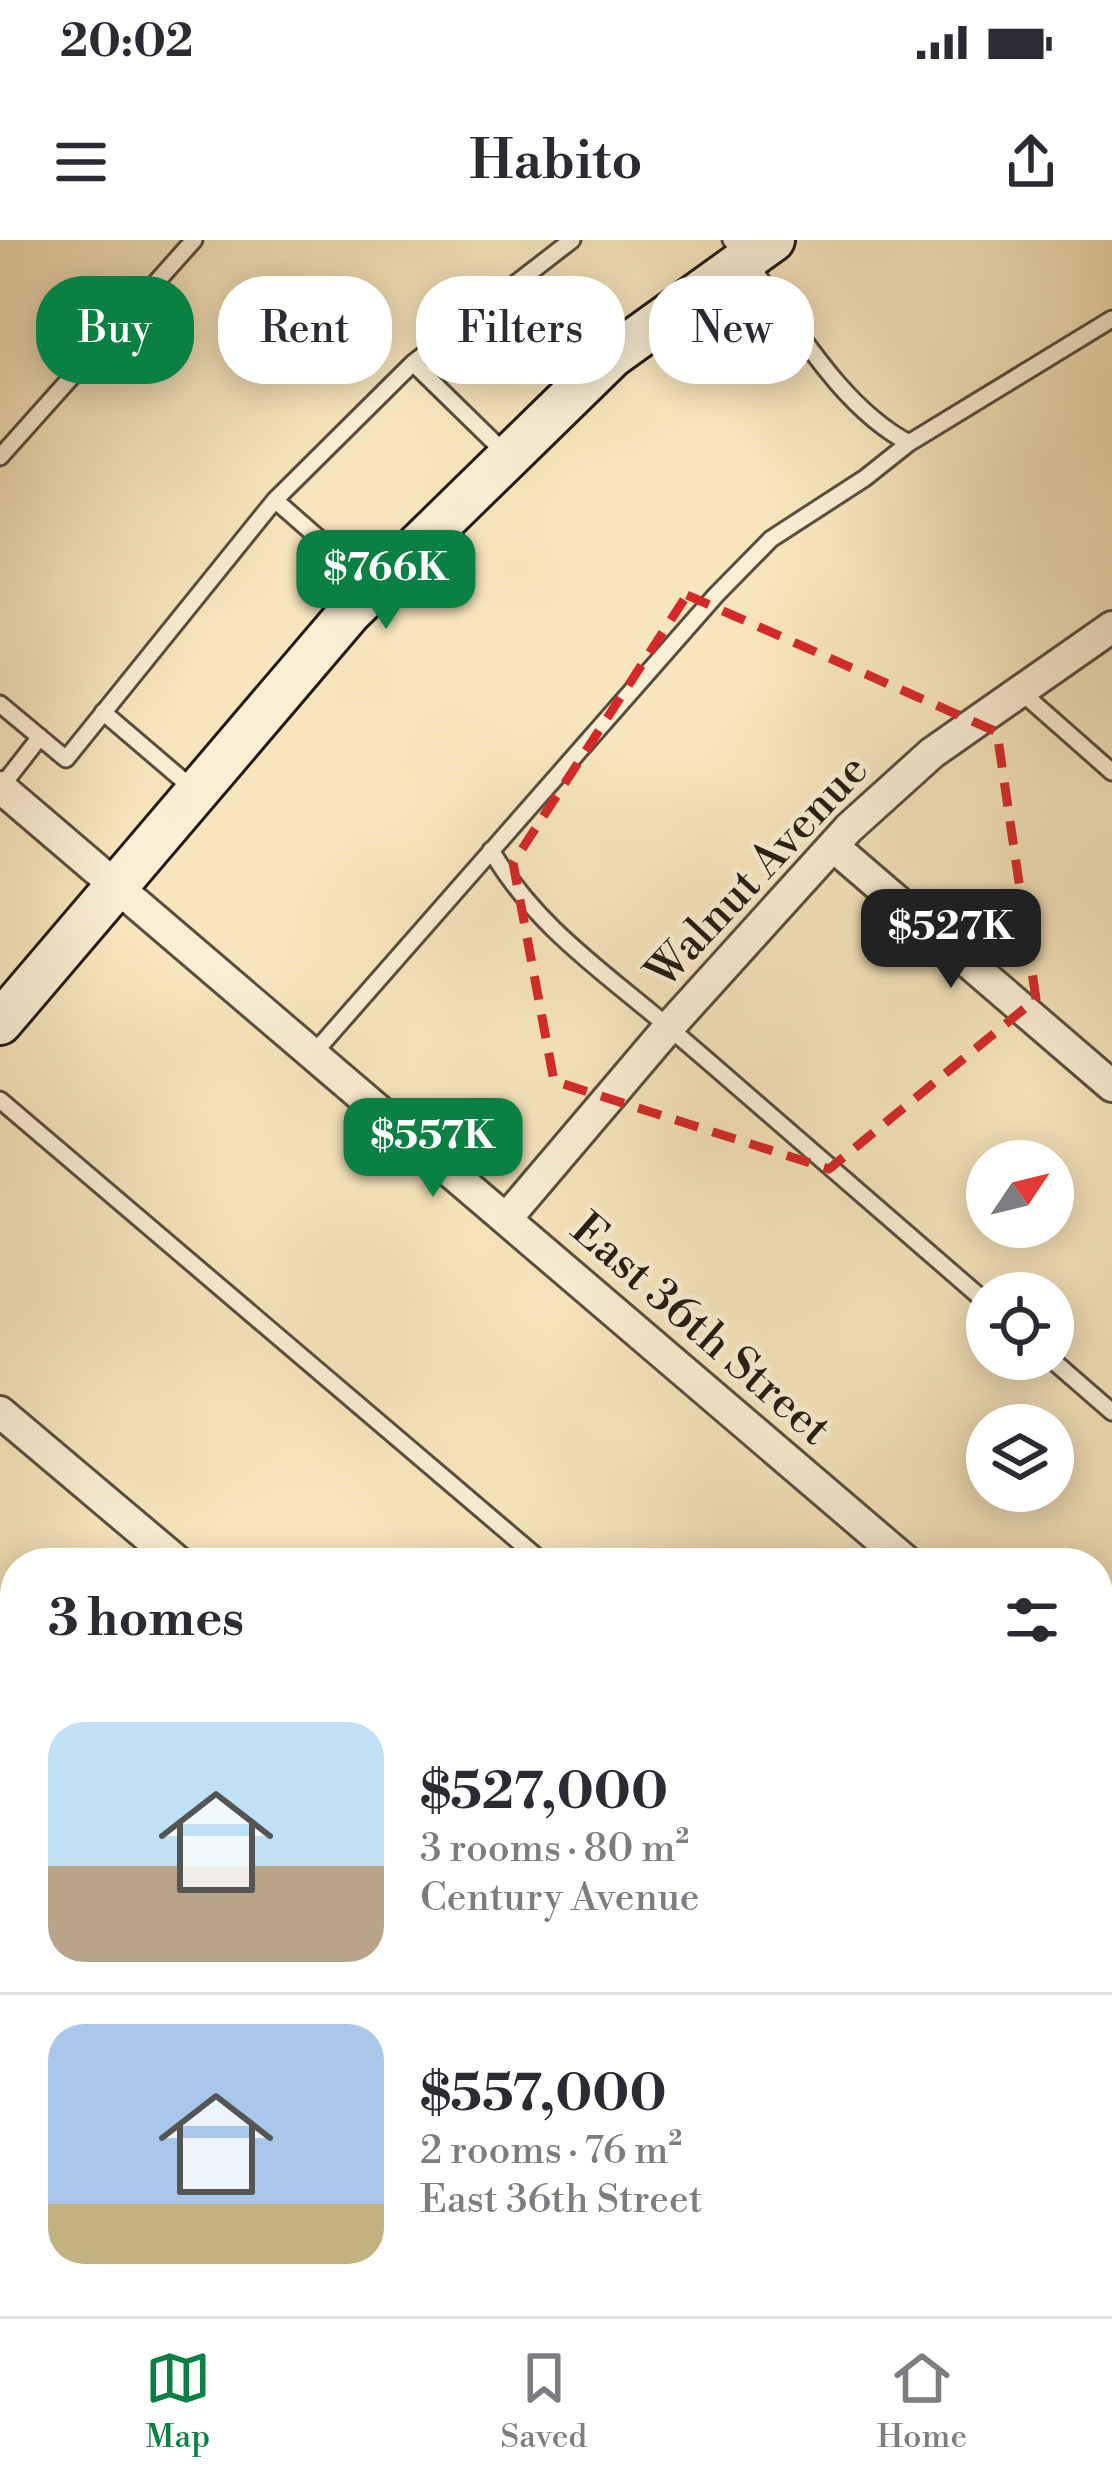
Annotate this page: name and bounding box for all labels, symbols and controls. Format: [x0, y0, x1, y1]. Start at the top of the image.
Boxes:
text: 20:02 [60, 14, 193, 71]
text: Habito [469, 128, 643, 196]
icon: menu [48, 129, 114, 195]
icon: share [998, 129, 1064, 195]
chip: Buy [36, 276, 194, 384]
chip: Rent [218, 276, 392, 384]
chip: Filters [416, 276, 625, 384]
chip: New [649, 276, 814, 384]
pin: $766K [302, 530, 470, 632]
text: $766K [323, 544, 449, 593]
street label: Walnut Avenue [633, 743, 881, 1002]
pin: $527K [867, 889, 1035, 991]
text: $527K [888, 903, 1014, 952]
pin: $557K [349, 1098, 517, 1200]
text: $557K [371, 1112, 495, 1161]
north arrow [966, 1140, 1074, 1248]
map controls [966, 1140, 1074, 1512]
street label: East 36th Street [559, 1201, 842, 1458]
button: locate [966, 1272, 1074, 1380]
button: layers [966, 1404, 1074, 1512]
icon: filters [999, 1587, 1065, 1653]
text: 3 homes [48, 1588, 244, 1652]
text: $527,000 [420, 1761, 668, 1825]
icon: home [144, 1770, 288, 1914]
text: 3 rooms · 80 m² [420, 1825, 689, 1874]
text: Century Avenue [420, 1874, 700, 1923]
text: $557,000 [420, 2063, 666, 2127]
icon: home [144, 2072, 288, 2216]
text: 2 rooms · 76 m² [420, 2127, 682, 2176]
text: East 36th Street [420, 2176, 703, 2225]
tab: Map [145, 2345, 211, 2458]
tab: Saved [500, 2345, 587, 2458]
tab: Home [877, 2345, 967, 2458]

